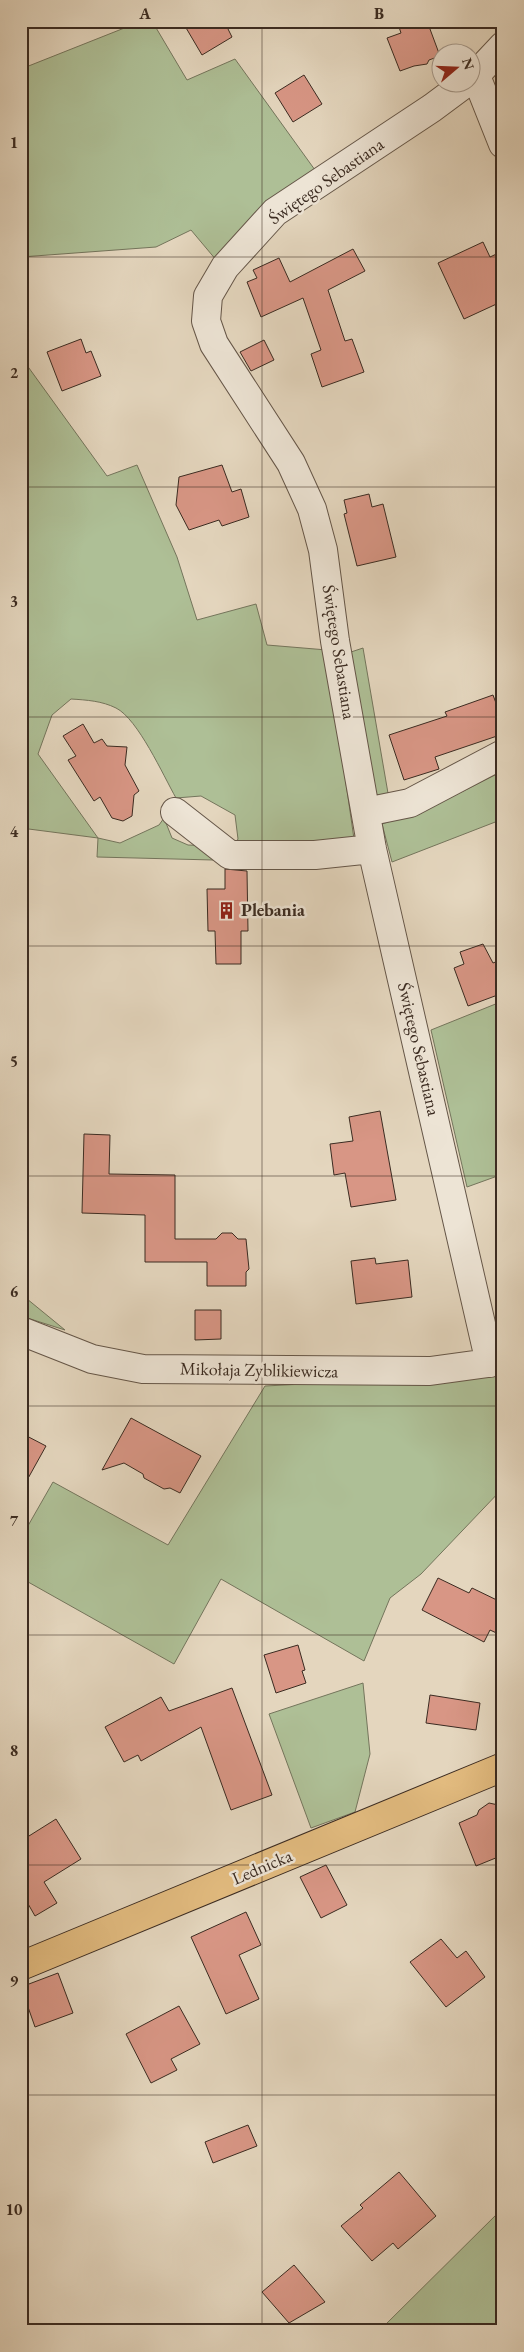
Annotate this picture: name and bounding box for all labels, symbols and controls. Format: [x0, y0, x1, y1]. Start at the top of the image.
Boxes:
text: A [138, 3, 151, 24]
text: B [374, 3, 384, 24]
north arrow [432, 42, 482, 92]
text: N [458, 55, 479, 73]
text: 1 [10, 132, 18, 153]
street label: Świętego Sebastiana [263, 132, 389, 229]
text: 2 [10, 362, 19, 383]
street label: Świętego Sebastiana [317, 583, 362, 722]
text: 3 [10, 591, 18, 612]
text: 4 [10, 821, 19, 842]
place label: Plebania [241, 898, 305, 921]
building icon: Plebania [217, 900, 237, 920]
street label: Świętego Sebastiana [393, 980, 446, 1119]
text: 5 [10, 1051, 18, 1072]
text: 6 [10, 1281, 19, 1302]
street label: Mikołaja Zyblikiewicza [180, 1357, 339, 1382]
text: 7 [10, 1510, 19, 1531]
text: 8 [10, 1740, 18, 1761]
street label: Lednicka [228, 1843, 296, 1889]
text: 9 [10, 1970, 19, 1991]
text: 10 [6, 2199, 23, 2220]

